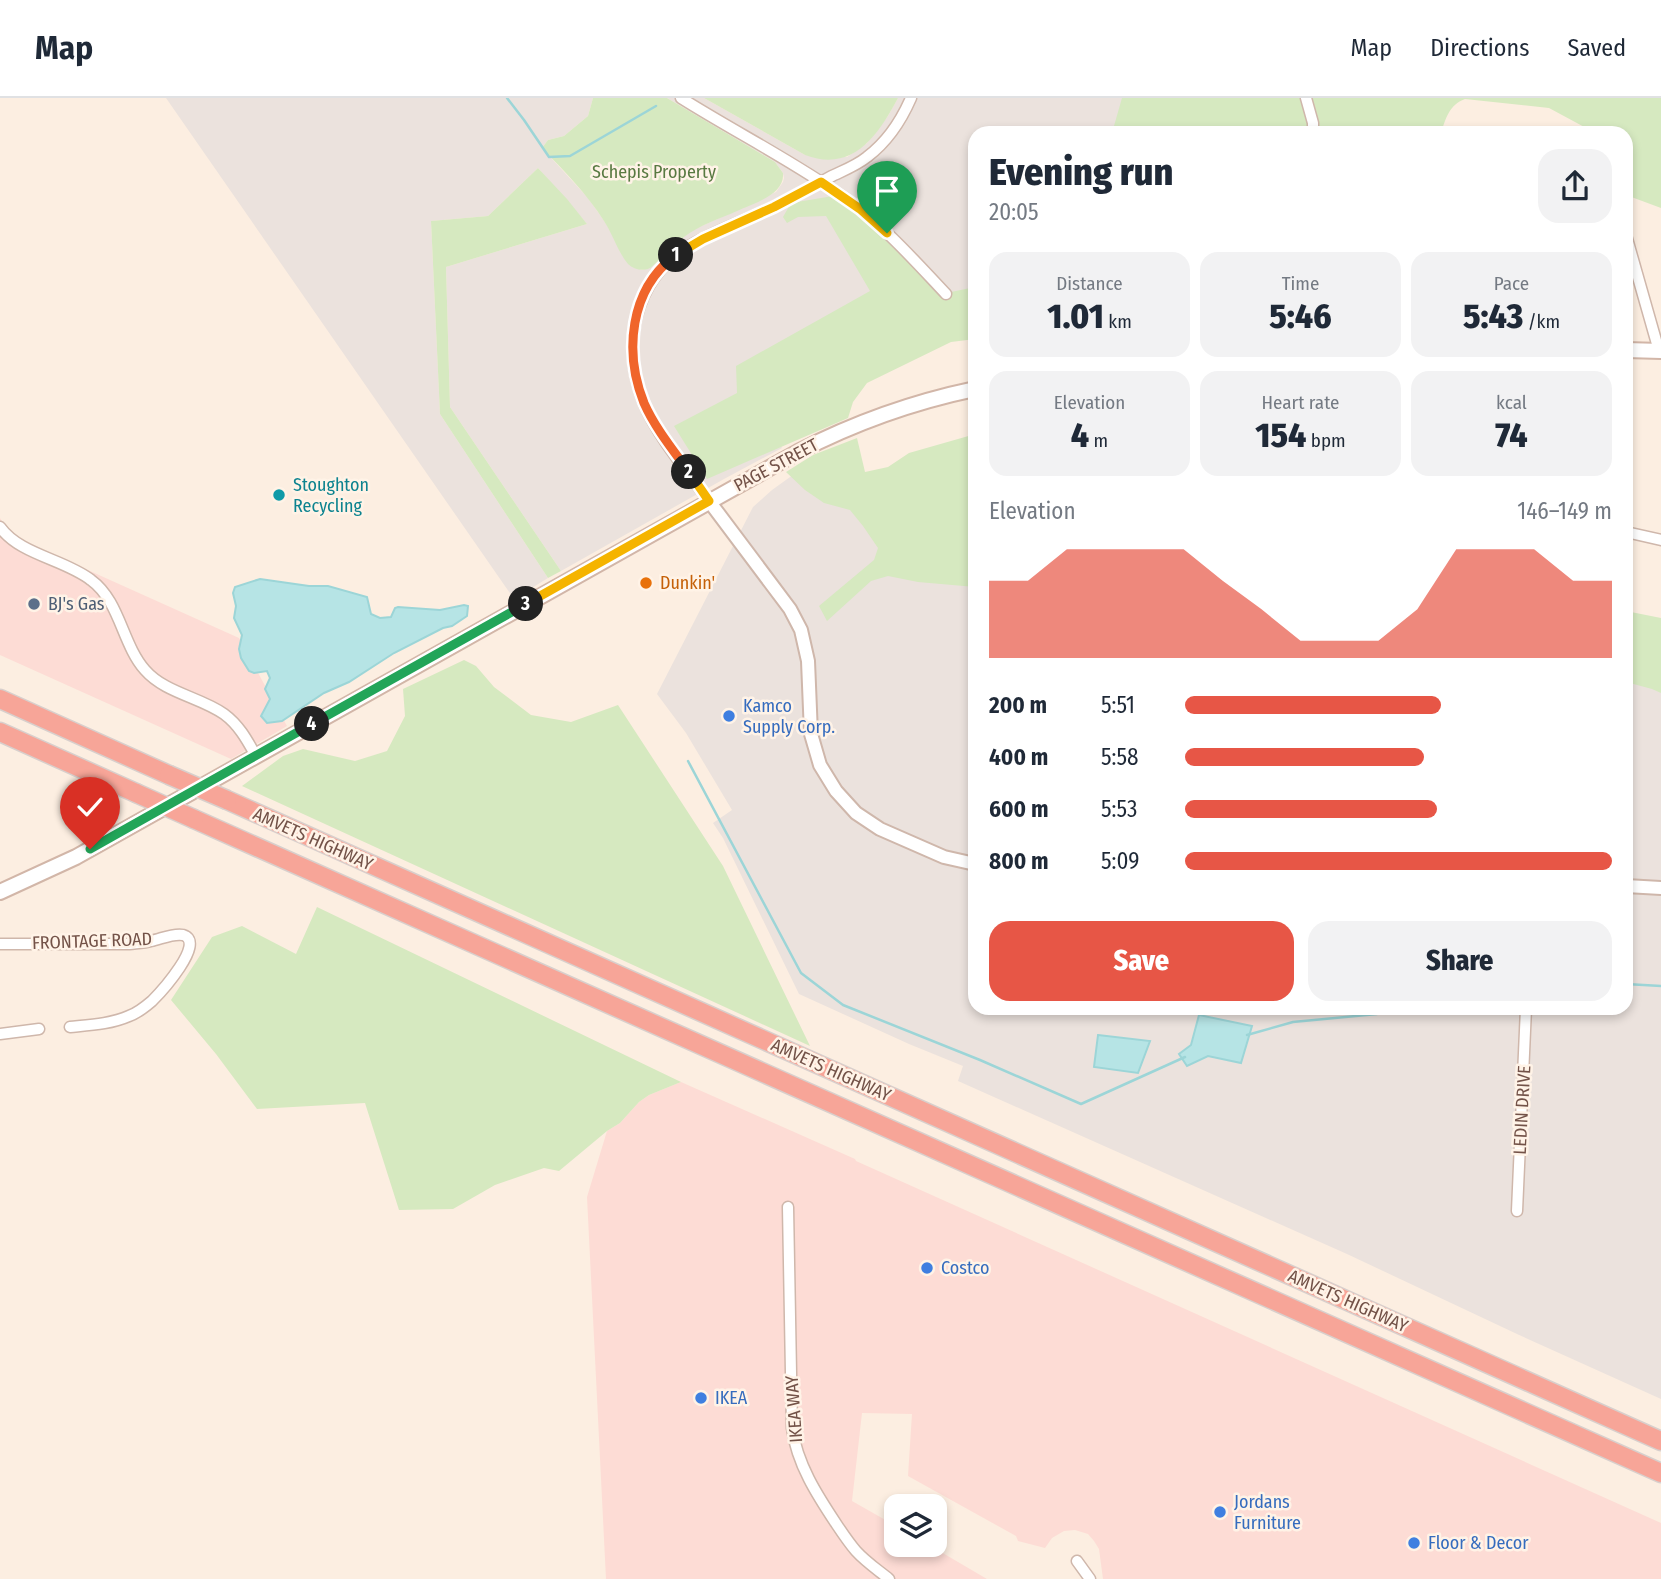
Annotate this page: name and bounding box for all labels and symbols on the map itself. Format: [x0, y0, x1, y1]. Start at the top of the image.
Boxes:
park label: Schepis Property [592, 161, 716, 183]
pin [857, 161, 917, 233]
pin: 1 [658, 238, 694, 272]
street label: PAGE STREET [730, 433, 823, 496]
pin: 2 [672, 454, 706, 490]
place label: Stoughton Recycling [293, 474, 369, 517]
marker: Stoughton Recycling [271, 487, 287, 503]
place label: Dunkin' [660, 572, 715, 594]
marker: Dunkin' [638, 575, 654, 591]
pin: 3 [508, 587, 544, 622]
place label: BJ's Gas [48, 593, 105, 615]
marker: BJ's Gas [26, 596, 42, 612]
place label: Kamco Supply Corp. [743, 695, 835, 738]
pin: 4 [294, 706, 330, 742]
marker: Kamco Supply Corp. [721, 708, 737, 724]
pin [60, 777, 120, 849]
street label: AMVETS HIGHWAY [250, 803, 376, 875]
street label: FRONTAGE ROAD [32, 928, 152, 954]
street label: AMVETS HIGHWAY [768, 1034, 894, 1106]
street label: LEDIN DRIVE [1509, 1065, 1535, 1155]
place label: Costco [941, 1257, 989, 1279]
marker: Costco [919, 1260, 935, 1276]
street label: AMVETS HIGHWAY [1285, 1265, 1411, 1337]
street label: IKEA WAY [781, 1375, 807, 1443]
place label: IKEA [715, 1387, 748, 1409]
marker: IKEA [693, 1390, 709, 1406]
place label: Jordans Furniture [1234, 1491, 1301, 1534]
marker: Jordans Furniture [1212, 1504, 1228, 1520]
place label: Floor & Decor [1428, 1532, 1529, 1554]
marker: Floor & Decor [1406, 1535, 1422, 1551]

